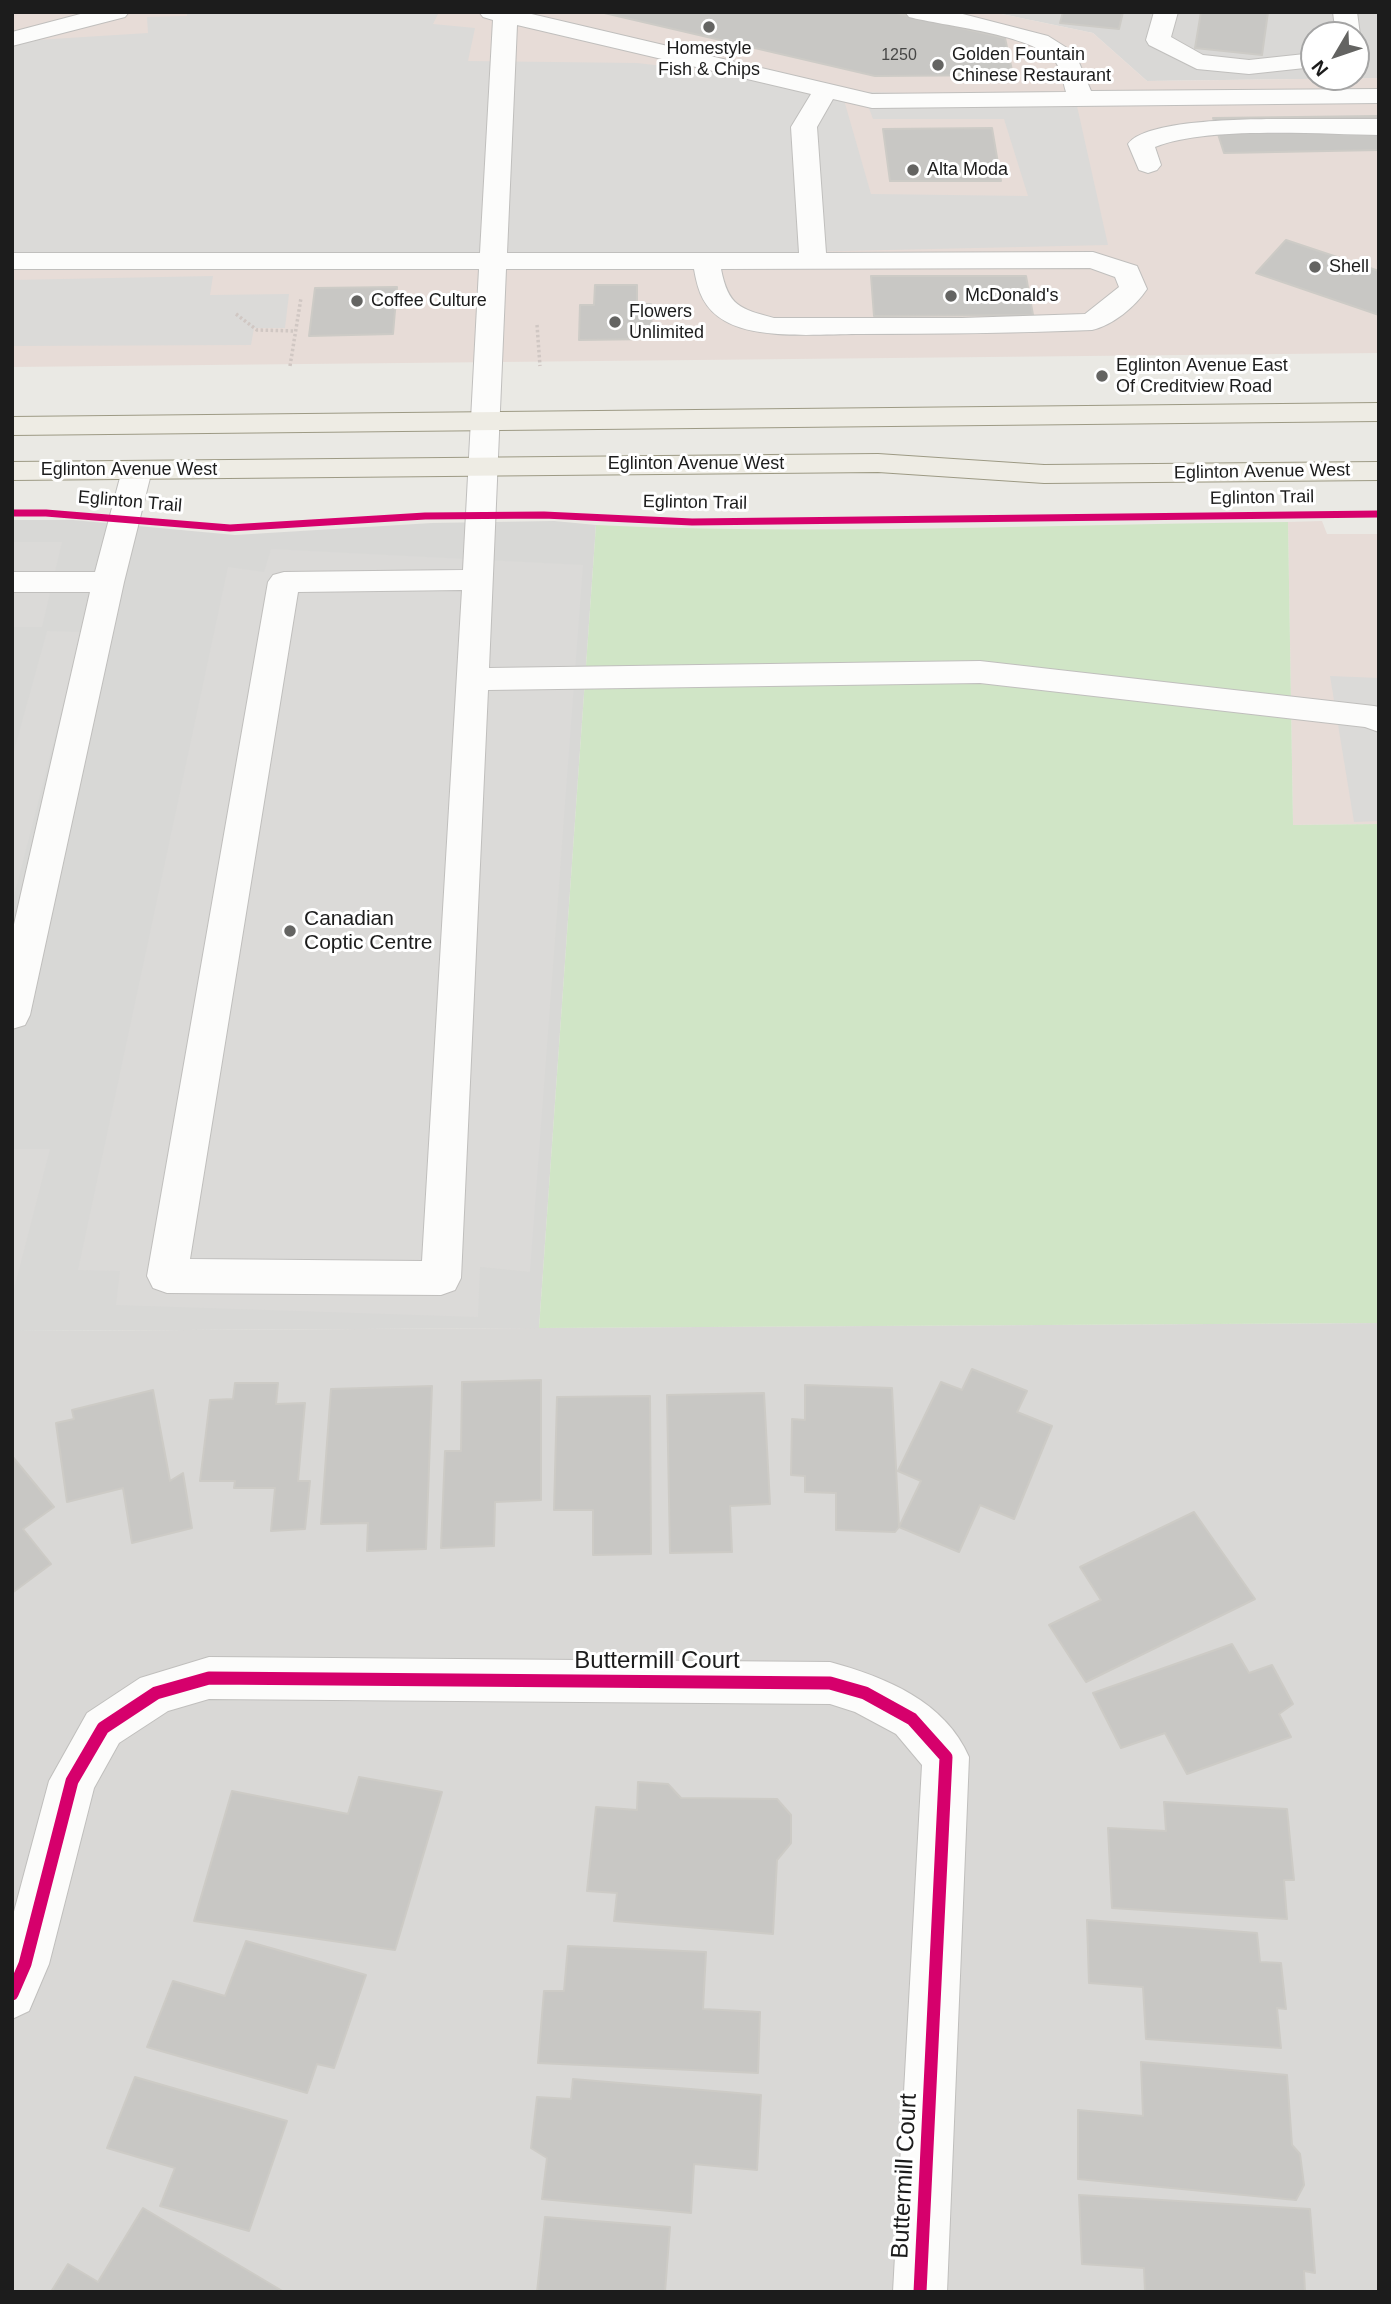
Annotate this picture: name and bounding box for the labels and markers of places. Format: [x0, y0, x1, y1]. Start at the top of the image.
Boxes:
marker: Homestyle Fish & Chips [701, 19, 717, 35]
place label: Homestyle Fish & Chips [658, 38, 760, 80]
place label: Golden Fountain Chinese Restaurant [952, 44, 1111, 86]
marker: Golden Fountain Chinese Restaurant [930, 57, 946, 73]
place label: Alta Moda [927, 159, 1008, 181]
marker: Alta Moda [905, 162, 921, 178]
place label: Shell [1329, 256, 1369, 278]
marker: Shell [1307, 259, 1323, 275]
place label: McDonald's [965, 285, 1058, 307]
marker: McDonald's [943, 288, 959, 304]
place label: Coffee Culture [371, 290, 487, 312]
marker: Coffee Culture [349, 293, 365, 309]
place label: Flowers Unlimited [629, 301, 704, 344]
marker: Flowers Unlimited [607, 314, 623, 330]
place label: Eglinton Avenue East Of Creditview Road [1116, 355, 1288, 398]
marker: Eglinton Avenue East Of Creditview Road [1094, 368, 1110, 384]
place label: Canadian Coptic Centre [304, 906, 432, 956]
marker: Canadian Coptic Centre [282, 923, 298, 939]

